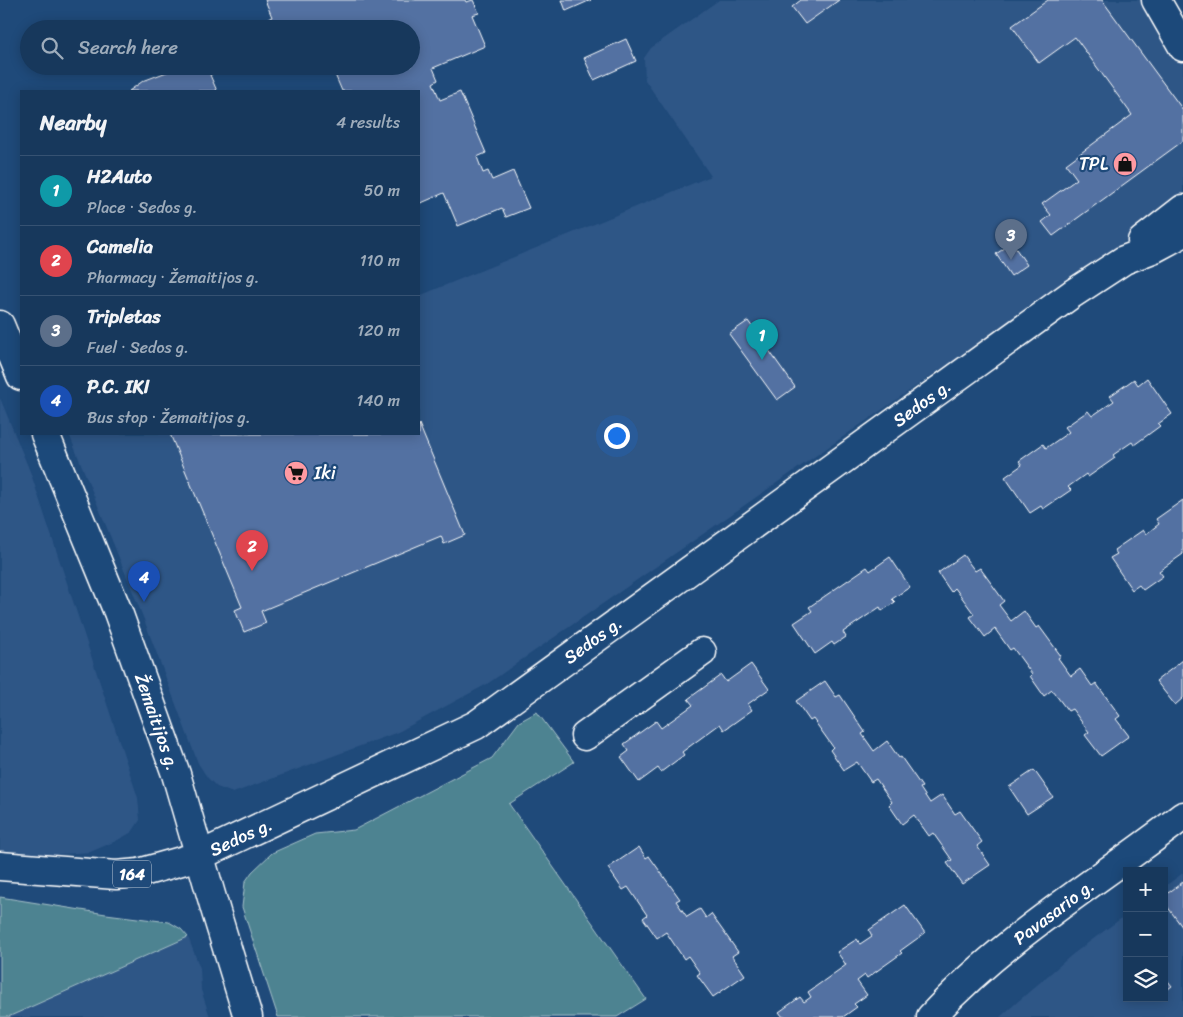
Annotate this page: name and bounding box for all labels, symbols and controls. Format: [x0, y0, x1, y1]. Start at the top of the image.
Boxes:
search box [20, 20, 420, 75]
text: Search here [78, 31, 178, 64]
icon: search [38, 34, 66, 62]
text: Nearby [40, 104, 106, 142]
text: 4 results [336, 108, 400, 137]
place label: TPL [1079, 148, 1109, 180]
shop icon: TPL [1112, 151, 1138, 177]
text: H2Auto [87, 160, 152, 193]
text: 1 [53, 176, 59, 205]
text: 50 m [364, 176, 400, 205]
text: Place · Sedos g. [87, 193, 197, 222]
pin: 3 [995, 219, 1027, 260]
text: Camelia [87, 230, 153, 263]
text: 2 [51, 246, 61, 275]
text: 110 m [360, 246, 400, 275]
text: Pharmacy · Žemaitijos g. [87, 263, 259, 292]
text: Tripletas [87, 300, 161, 333]
text: 3 [52, 316, 60, 345]
text: 120 m [357, 316, 400, 345]
pin: 1 [746, 319, 778, 360]
text: Fuel · Sedos g. [87, 333, 189, 362]
text: P.C. IKI [87, 370, 150, 403]
street label: Sedos g. [886, 370, 958, 436]
text: 4 [51, 386, 61, 415]
text: 140 m [357, 386, 400, 415]
text: Bus stop · Žemaitijos g. [87, 403, 251, 432]
your location [604, 423, 630, 449]
place label: Iki [313, 457, 337, 489]
supermarket icon: Iki [283, 460, 309, 486]
pin: 2 [236, 530, 268, 571]
pin: 4 [128, 561, 160, 602]
street label: Sedos g. [557, 607, 629, 673]
street label: Žemaitijos g. [125, 669, 189, 775]
street label: Sedos g. [204, 808, 278, 866]
road number: 164 [113, 861, 151, 888]
map controls [1123, 867, 1168, 1002]
button: + [1123, 867, 1168, 912]
street label: Pavasario g. [1006, 871, 1102, 953]
button: − [1123, 912, 1168, 957]
button: layers [1123, 957, 1168, 1002]

